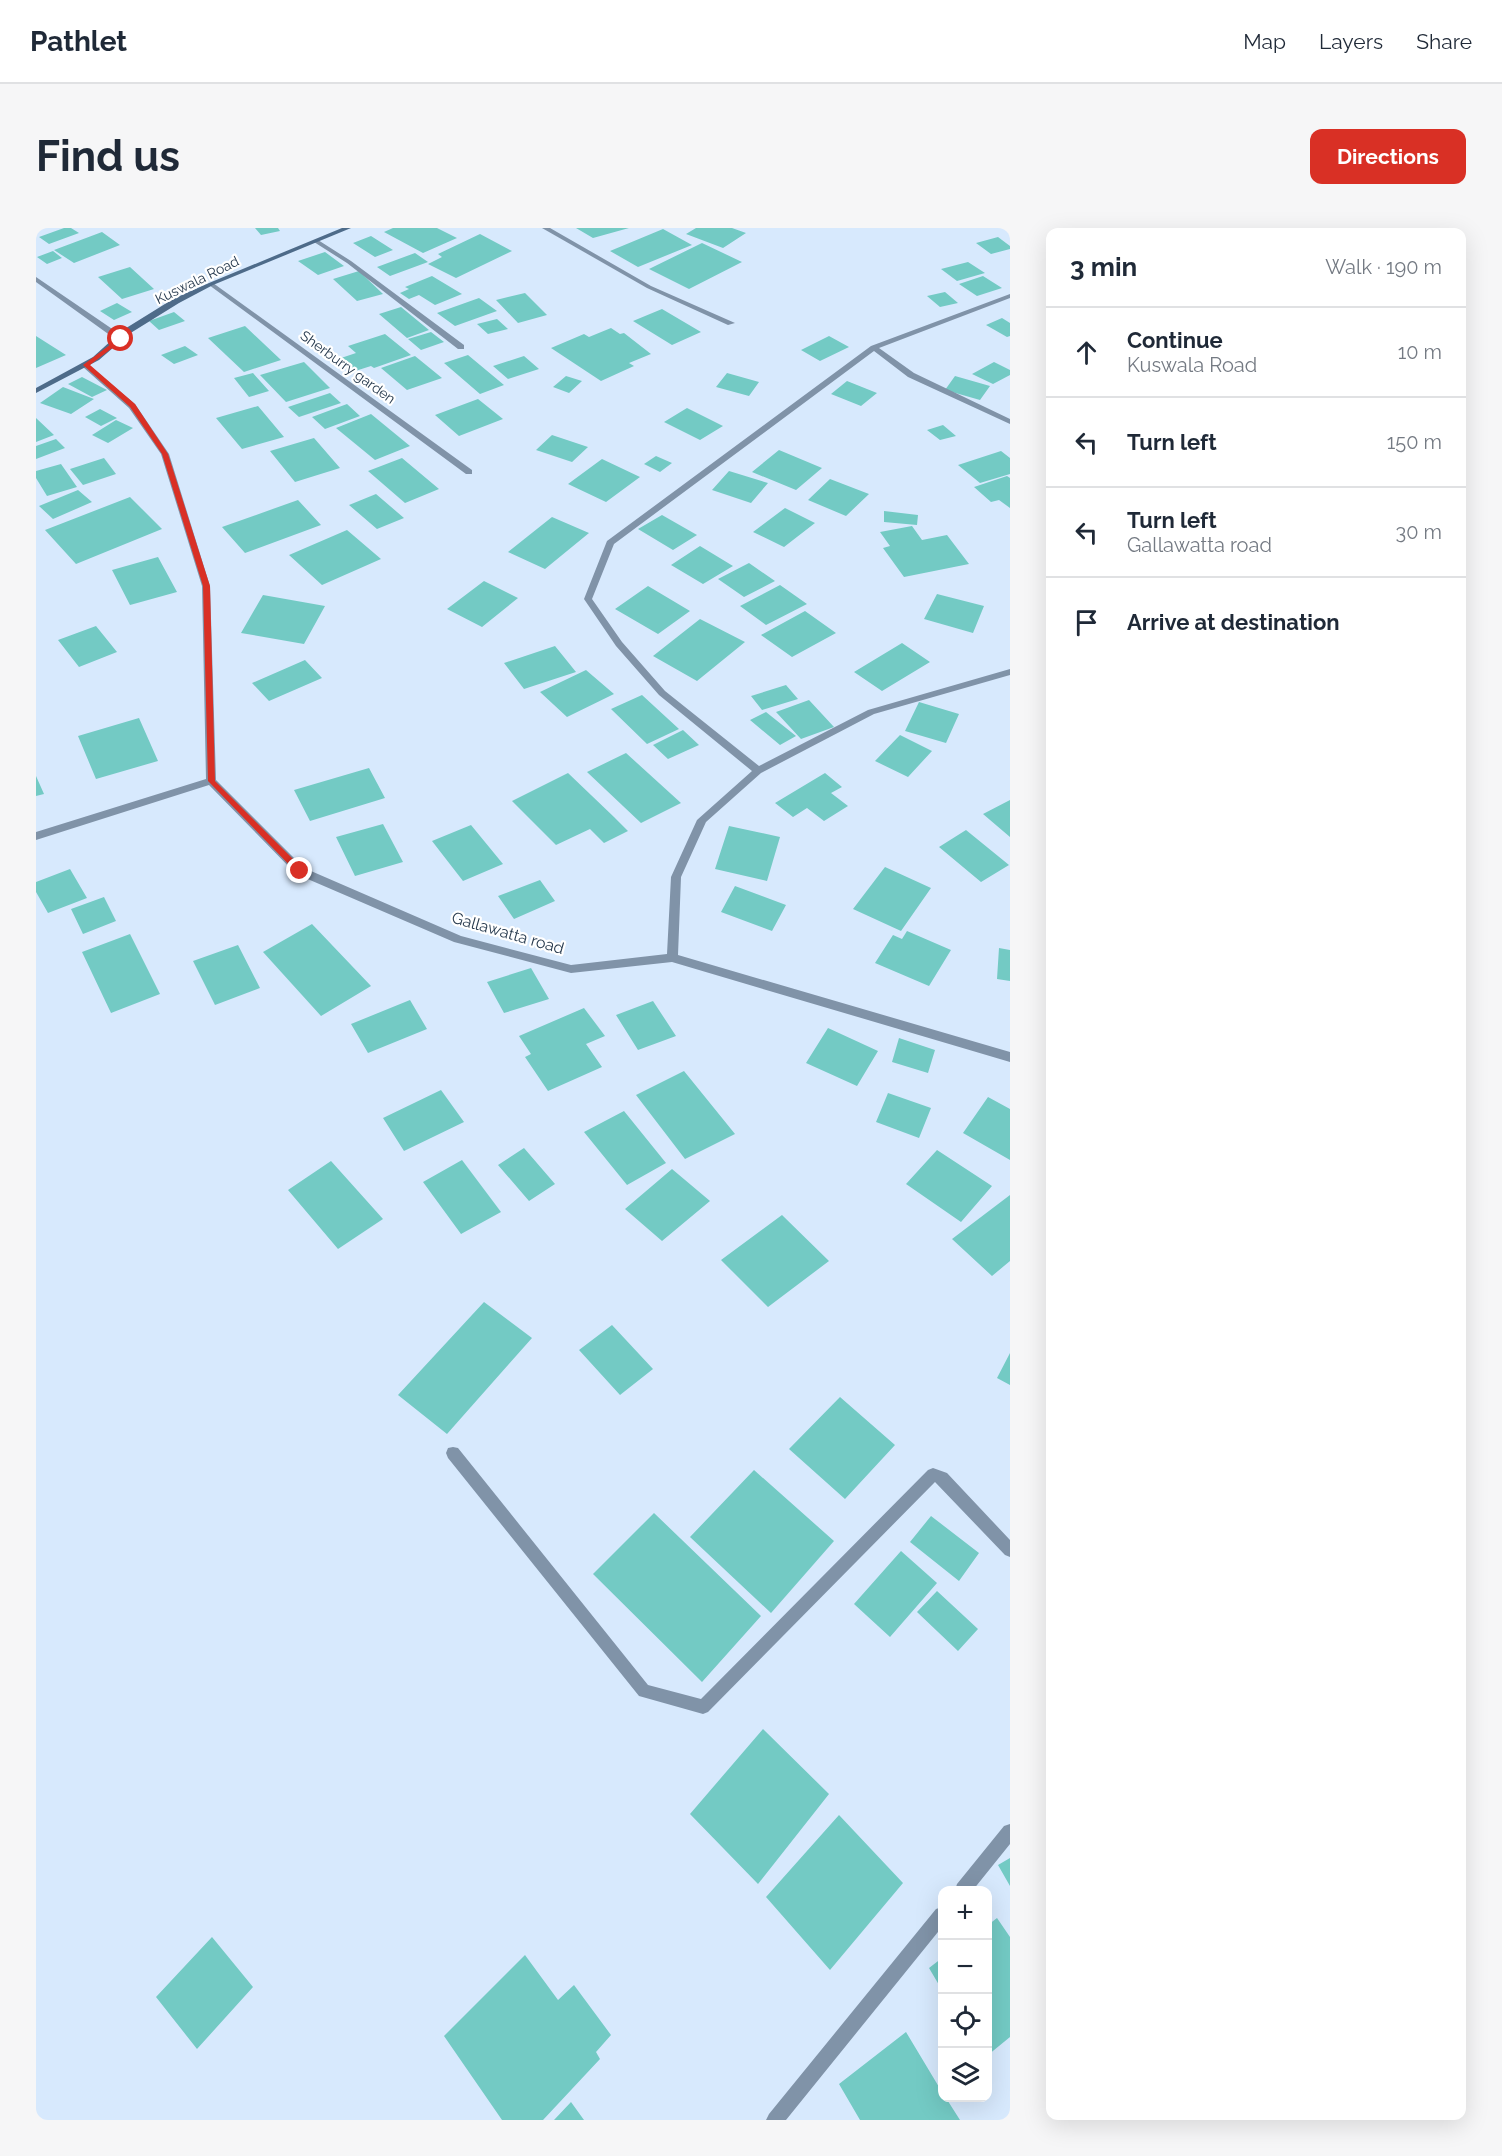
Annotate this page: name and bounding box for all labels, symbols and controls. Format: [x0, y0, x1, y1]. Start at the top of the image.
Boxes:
text: Pathlet [30, 25, 127, 58]
text: Map [1243, 29, 1286, 54]
text: Layers [1319, 29, 1383, 54]
text: Share [1416, 29, 1472, 54]
button: Directions [1310, 129, 1466, 184]
text: Find us [36, 132, 180, 181]
text: 3 min [1070, 252, 1137, 282]
street label: Kuswala Road [153, 253, 241, 307]
text: Walk · 190 m [1325, 255, 1442, 279]
route start [107, 325, 133, 351]
street label: Sherburry garden [297, 327, 399, 407]
text: Continue [1127, 327, 1223, 353]
icon: ahead [1070, 336, 1103, 369]
text: 10 m [1398, 340, 1442, 364]
text: Kuswala Road [1127, 353, 1257, 377]
icon: left [1070, 426, 1103, 459]
text: Turn left [1127, 429, 1217, 455]
text: 150 m [1387, 430, 1442, 454]
text: Turn left [1127, 507, 1217, 533]
icon: left [1070, 516, 1103, 549]
text: 30 m [1396, 520, 1442, 544]
text: Gallawatta road [1127, 533, 1272, 557]
icon: arrive [1070, 606, 1103, 639]
text: Arrive at destination [1127, 609, 1340, 635]
route end [286, 857, 312, 883]
street label: Gallawatta road [450, 908, 566, 958]
map controls [938, 1886, 992, 2102]
button: + [938, 1886, 992, 1940]
button: − [938, 1940, 992, 1994]
button: locate [938, 1994, 992, 2048]
button: layers [938, 2048, 992, 2102]

